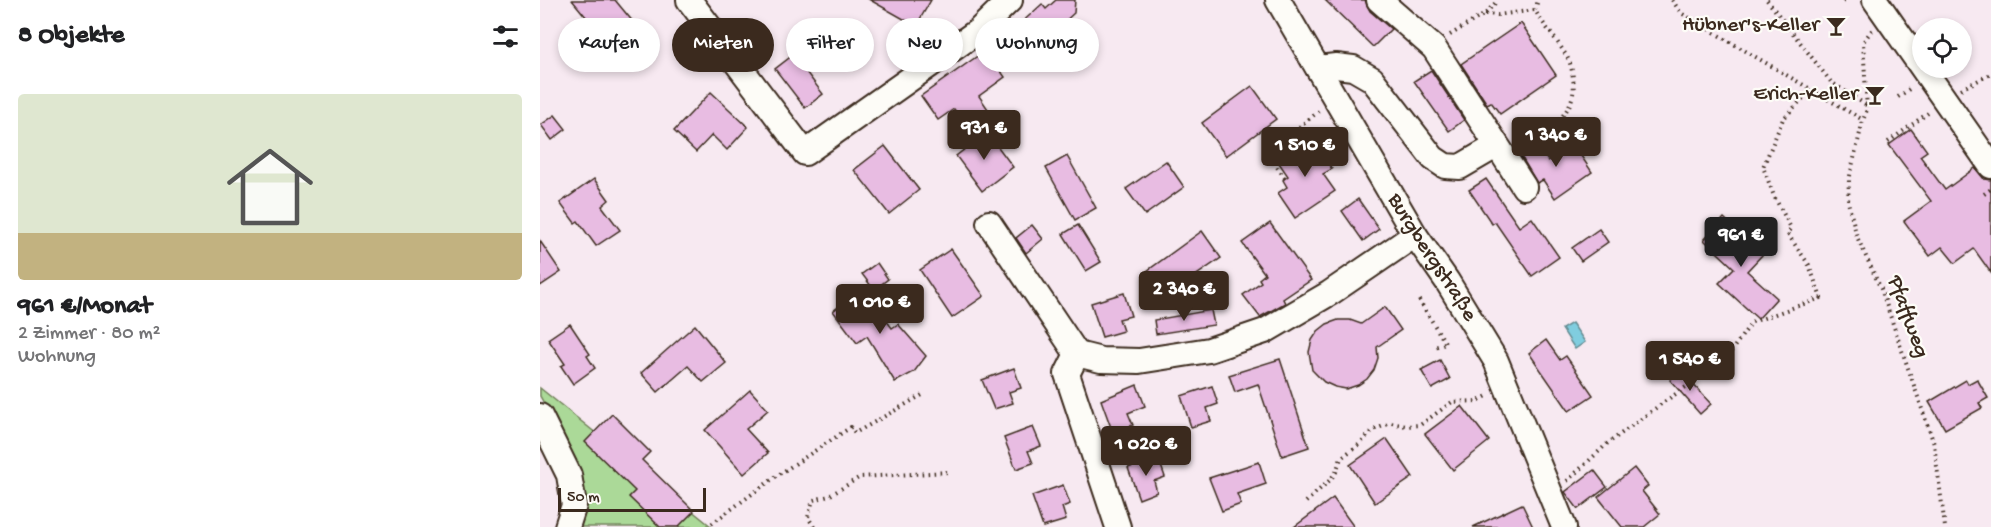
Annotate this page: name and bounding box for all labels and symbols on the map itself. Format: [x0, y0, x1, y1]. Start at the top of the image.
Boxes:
place label: Hübner's-Keller [1682, 13, 1821, 39]
bar icon: Hübner's-Keller [1824, 14, 1848, 38]
place label: Erich-Keller [1753, 82, 1860, 108]
bar icon: Erich-Keller [1863, 83, 1887, 107]
pin: 931 € [942, 110, 1026, 161]
pin: 1 340 € [1501, 117, 1611, 168]
pin: 1 510 € [1250, 127, 1360, 178]
street label: Burgbergstraße [1380, 188, 1482, 327]
pin: 961 € [1699, 217, 1783, 268]
pin: 2 340 € [1129, 271, 1239, 322]
street label: Pfaffweg [1880, 271, 1934, 362]
pin: 1 010 € [825, 284, 935, 335]
pin: 1 540 € [1635, 341, 1745, 392]
pin: 1 020 € [1091, 426, 1201, 477]
scale bar [558, 485, 706, 512]

